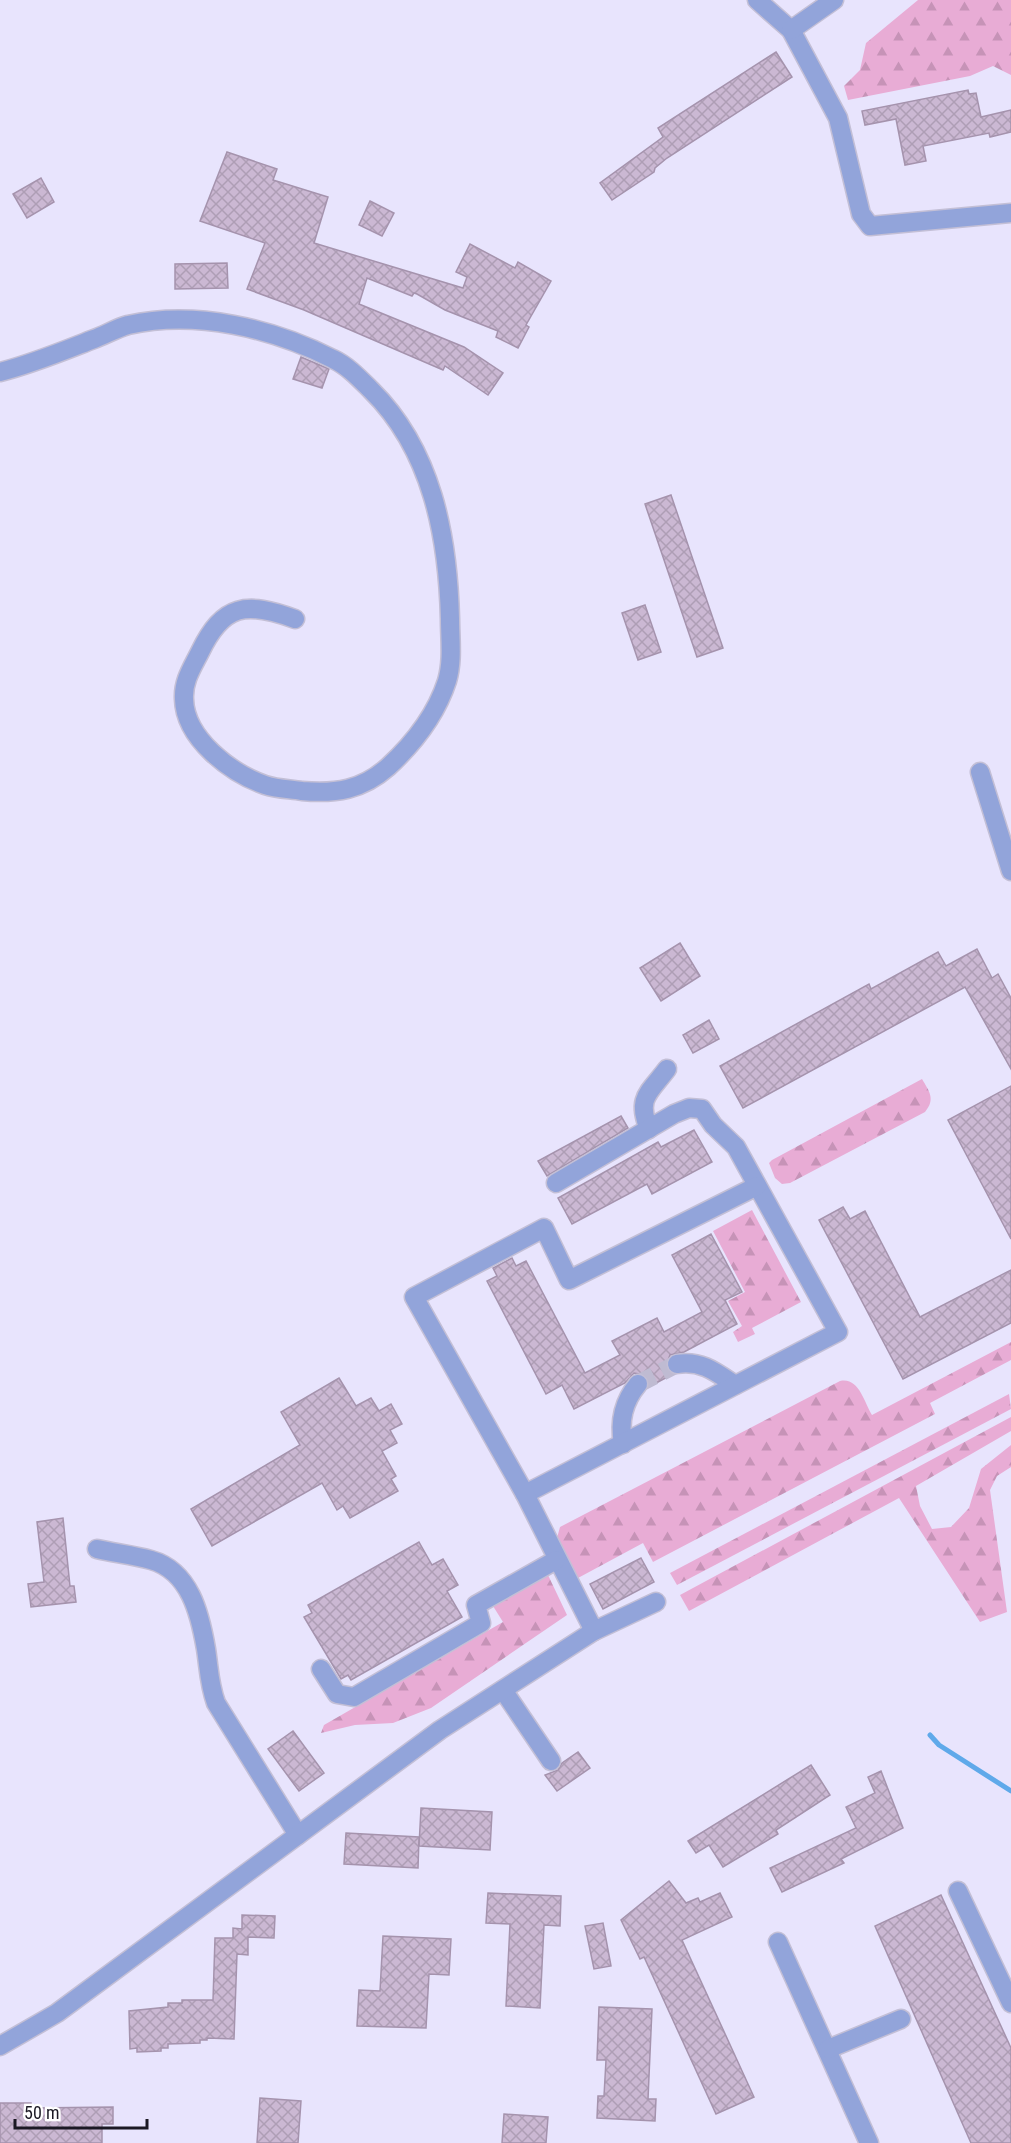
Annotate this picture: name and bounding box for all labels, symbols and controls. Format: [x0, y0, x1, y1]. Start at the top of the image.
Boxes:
scale bar [15, 2092, 147, 2130]
text: 50 m [24, 2102, 59, 2123]

